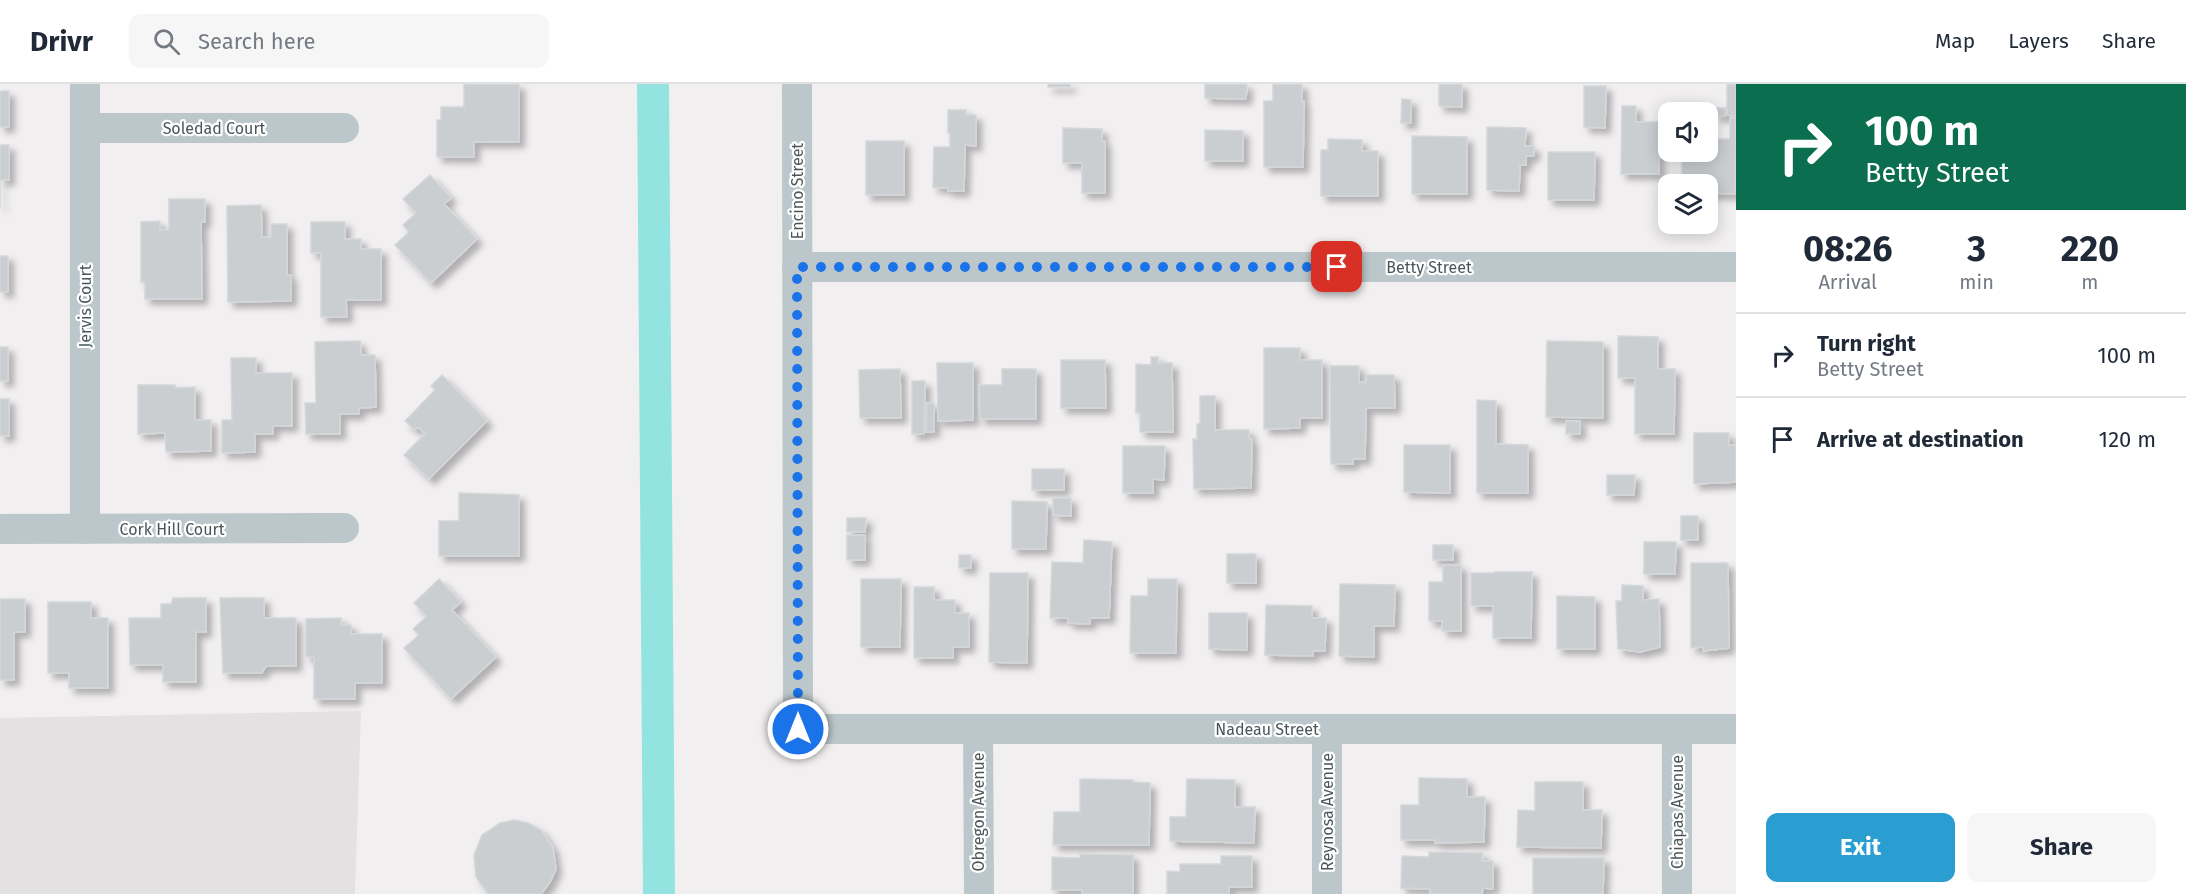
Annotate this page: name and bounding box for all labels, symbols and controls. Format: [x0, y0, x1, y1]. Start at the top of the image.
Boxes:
search box [129, 14, 549, 68]
text: Drivr [30, 25, 93, 58]
icon: search [150, 25, 183, 58]
text: Search here [198, 28, 315, 55]
text: Map [1935, 28, 1975, 54]
text: Layers [2008, 28, 2069, 54]
text: Share [2102, 28, 2156, 54]
map controls [1658, 102, 1718, 234]
button: sound [1658, 102, 1718, 162]
text: 100 m [1865, 106, 1979, 156]
icon: right [1766, 108, 1844, 186]
street label: Soledad Court [163, 119, 266, 138]
street label: Encino Street [788, 143, 807, 239]
text: Betty Street [1865, 157, 2009, 189]
button: layers [1658, 174, 1718, 234]
text: 08:26 [1803, 227, 1892, 271]
text: 3 [1967, 227, 1986, 271]
text: 220 [2061, 227, 2119, 271]
pin [1311, 241, 1362, 292]
icon: arrive [1320, 250, 1353, 283]
street label: Betty Street [1386, 258, 1472, 277]
street label: Jervis Court [76, 264, 95, 348]
text: Arrival [1818, 270, 1877, 294]
text: min [1959, 270, 1994, 294]
text: m [2081, 270, 2098, 294]
text: Turn right [1817, 330, 1916, 357]
icon: right [1766, 339, 1799, 372]
text: 100 m [2097, 342, 2156, 369]
text: Betty Street [1817, 357, 1924, 381]
icon: arrive [1766, 423, 1799, 456]
text: Arrive at destination [1817, 426, 2024, 453]
text: 120 m [2099, 426, 2156, 453]
street label: Cork Hill Court [120, 520, 225, 539]
position arrow [766, 697, 830, 761]
street label: Nadeau Street [1215, 720, 1319, 739]
street label: Obregon Avenue [969, 752, 988, 872]
street label: Reynosa Avenue [1318, 753, 1337, 871]
street label: Chiapas Avenue [1668, 755, 1687, 869]
button: Exit [1766, 813, 1955, 882]
button: Share [1967, 813, 2156, 882]

